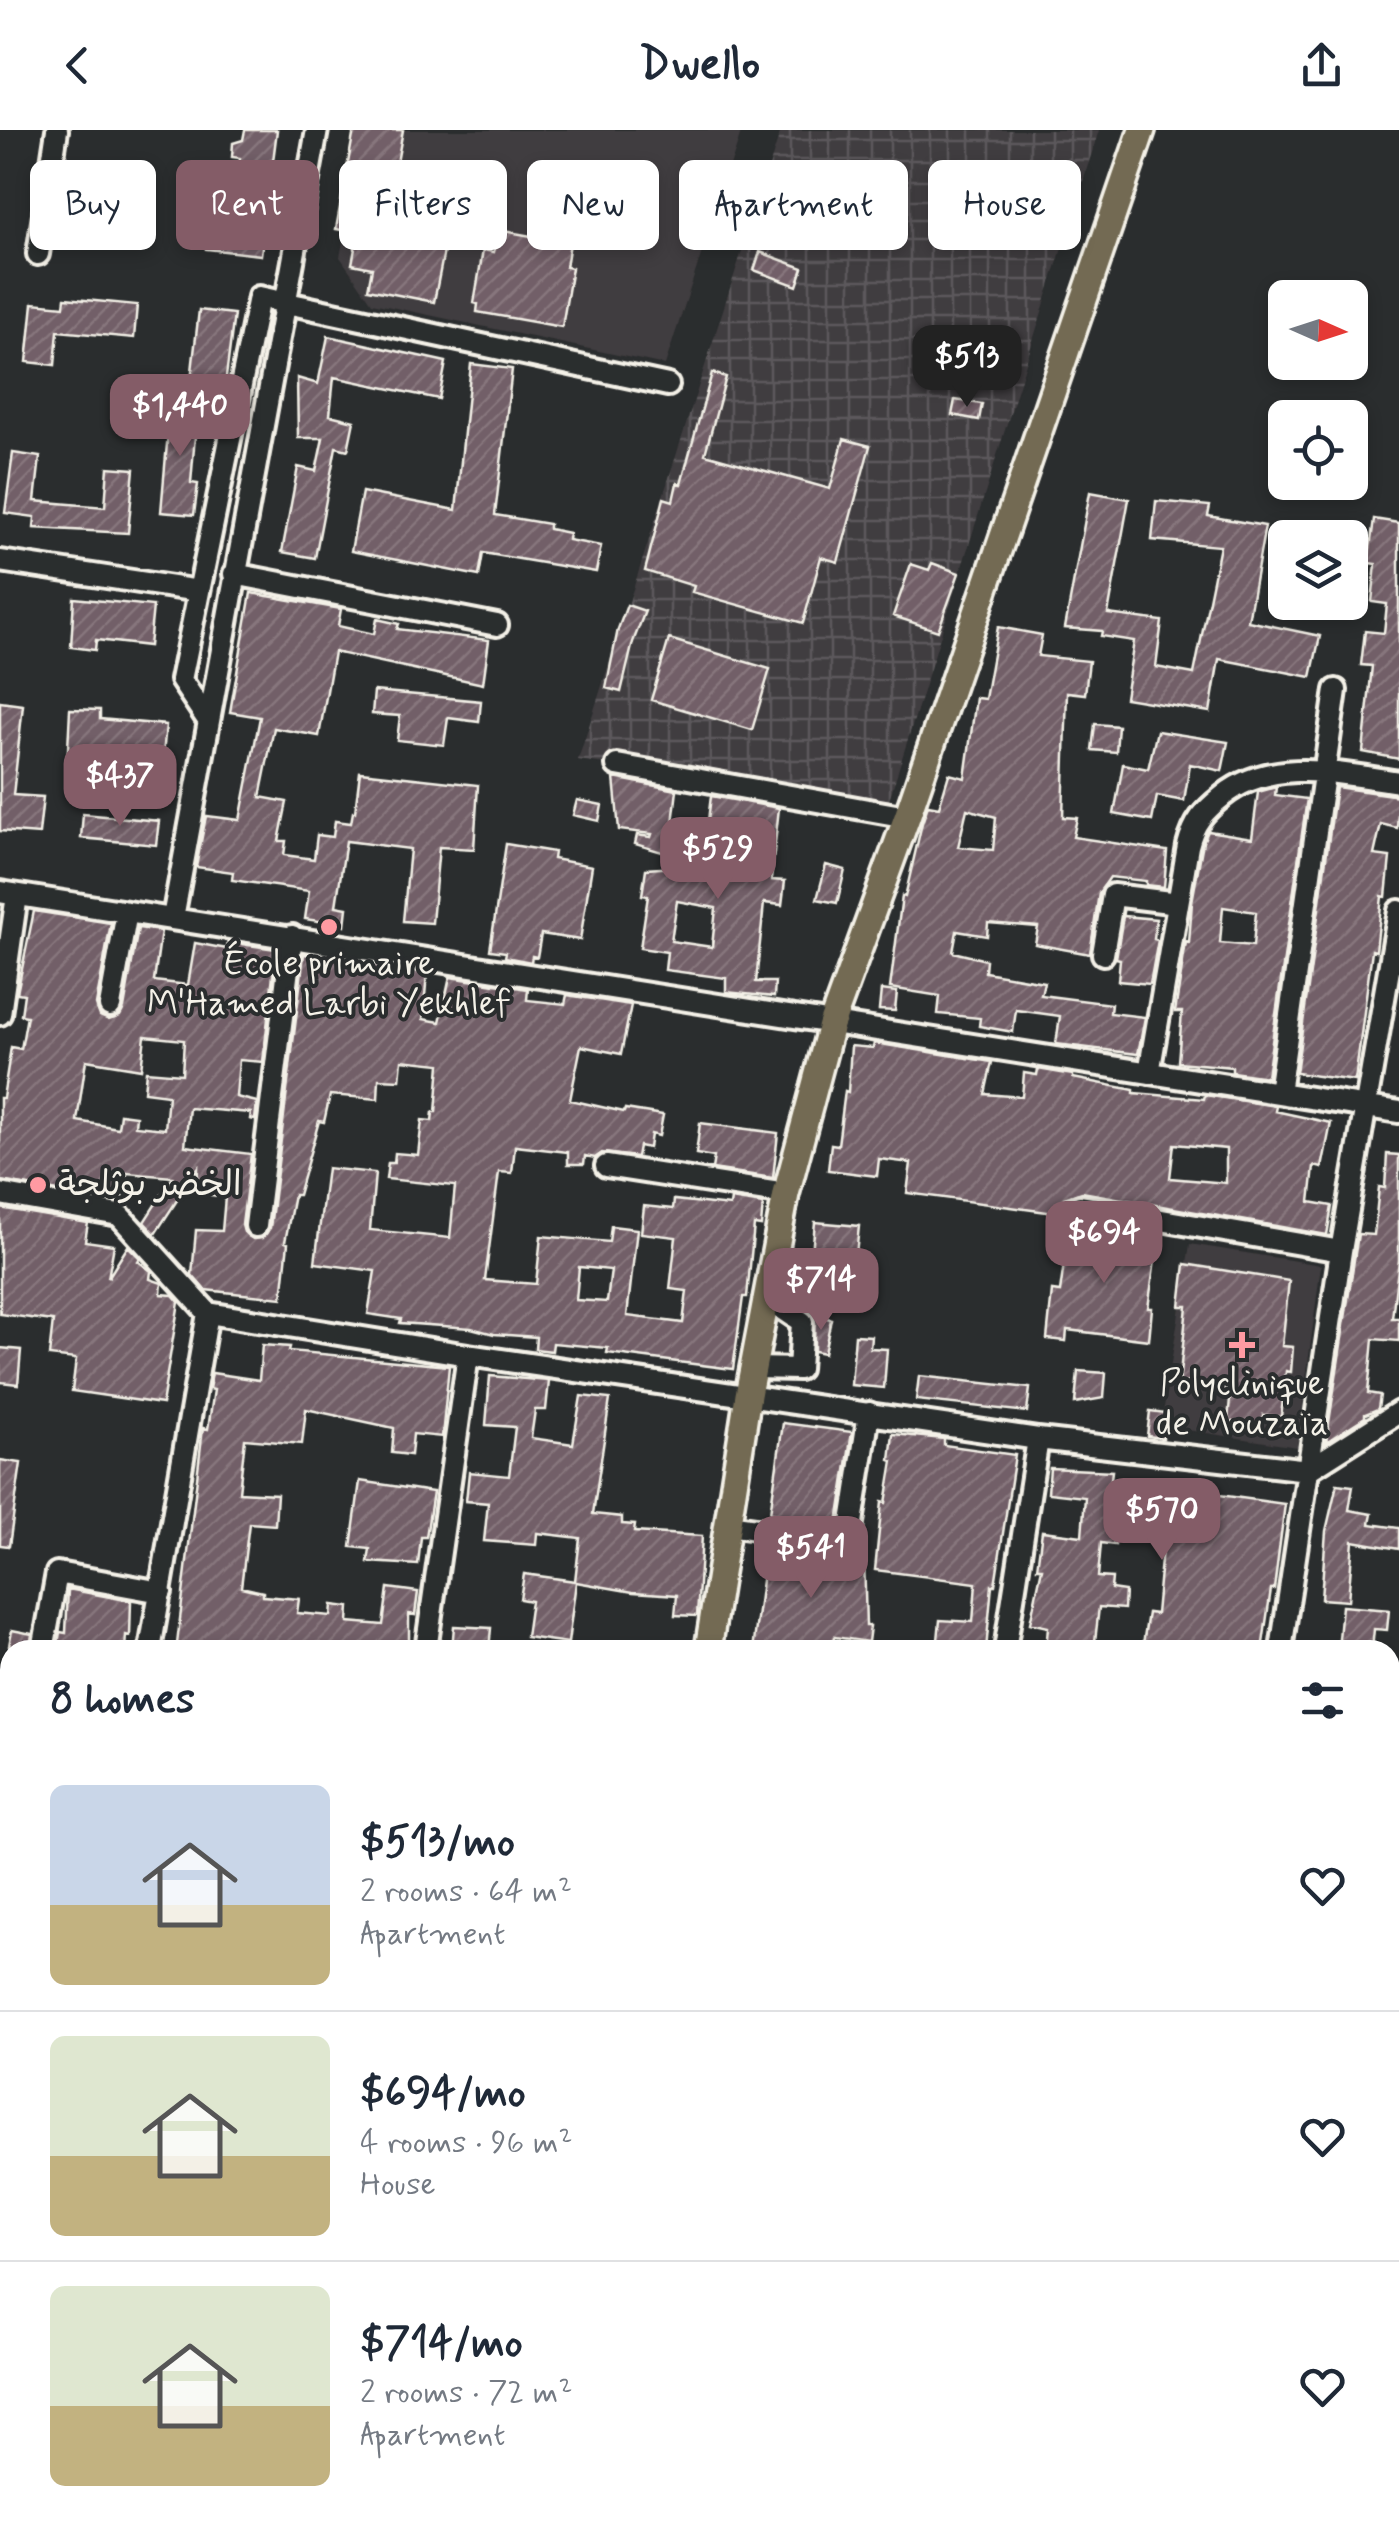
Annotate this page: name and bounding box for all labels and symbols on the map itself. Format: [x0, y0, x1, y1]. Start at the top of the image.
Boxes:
north arrow [1268, 280, 1368, 380]
pin: $513 [908, 325, 1026, 410]
pin: $1,440 [99, 374, 261, 459]
pin: $437 [61, 744, 179, 829]
pin: $529 [659, 817, 777, 902]
marker: École primaire M'Hamed Larbi Yekhlef [318, 916, 340, 938]
place label: École primaire M'Hamed Larbi Yekhlef [147, 940, 511, 1027]
place label: الخضر بوثلجة [58, 1162, 242, 1208]
marker: الخضر بوثلجة [27, 1174, 49, 1196]
pin: $694 [1045, 1201, 1163, 1286]
pin: $714 [762, 1248, 880, 1333]
marker: Polyclinique de Mouzaïa [1229, 1332, 1255, 1358]
place label: Polyclinique de Mouzaïa [1156, 1361, 1328, 1447]
pin: $570 [1103, 1478, 1221, 1563]
pin: $541 [752, 1516, 870, 1601]

